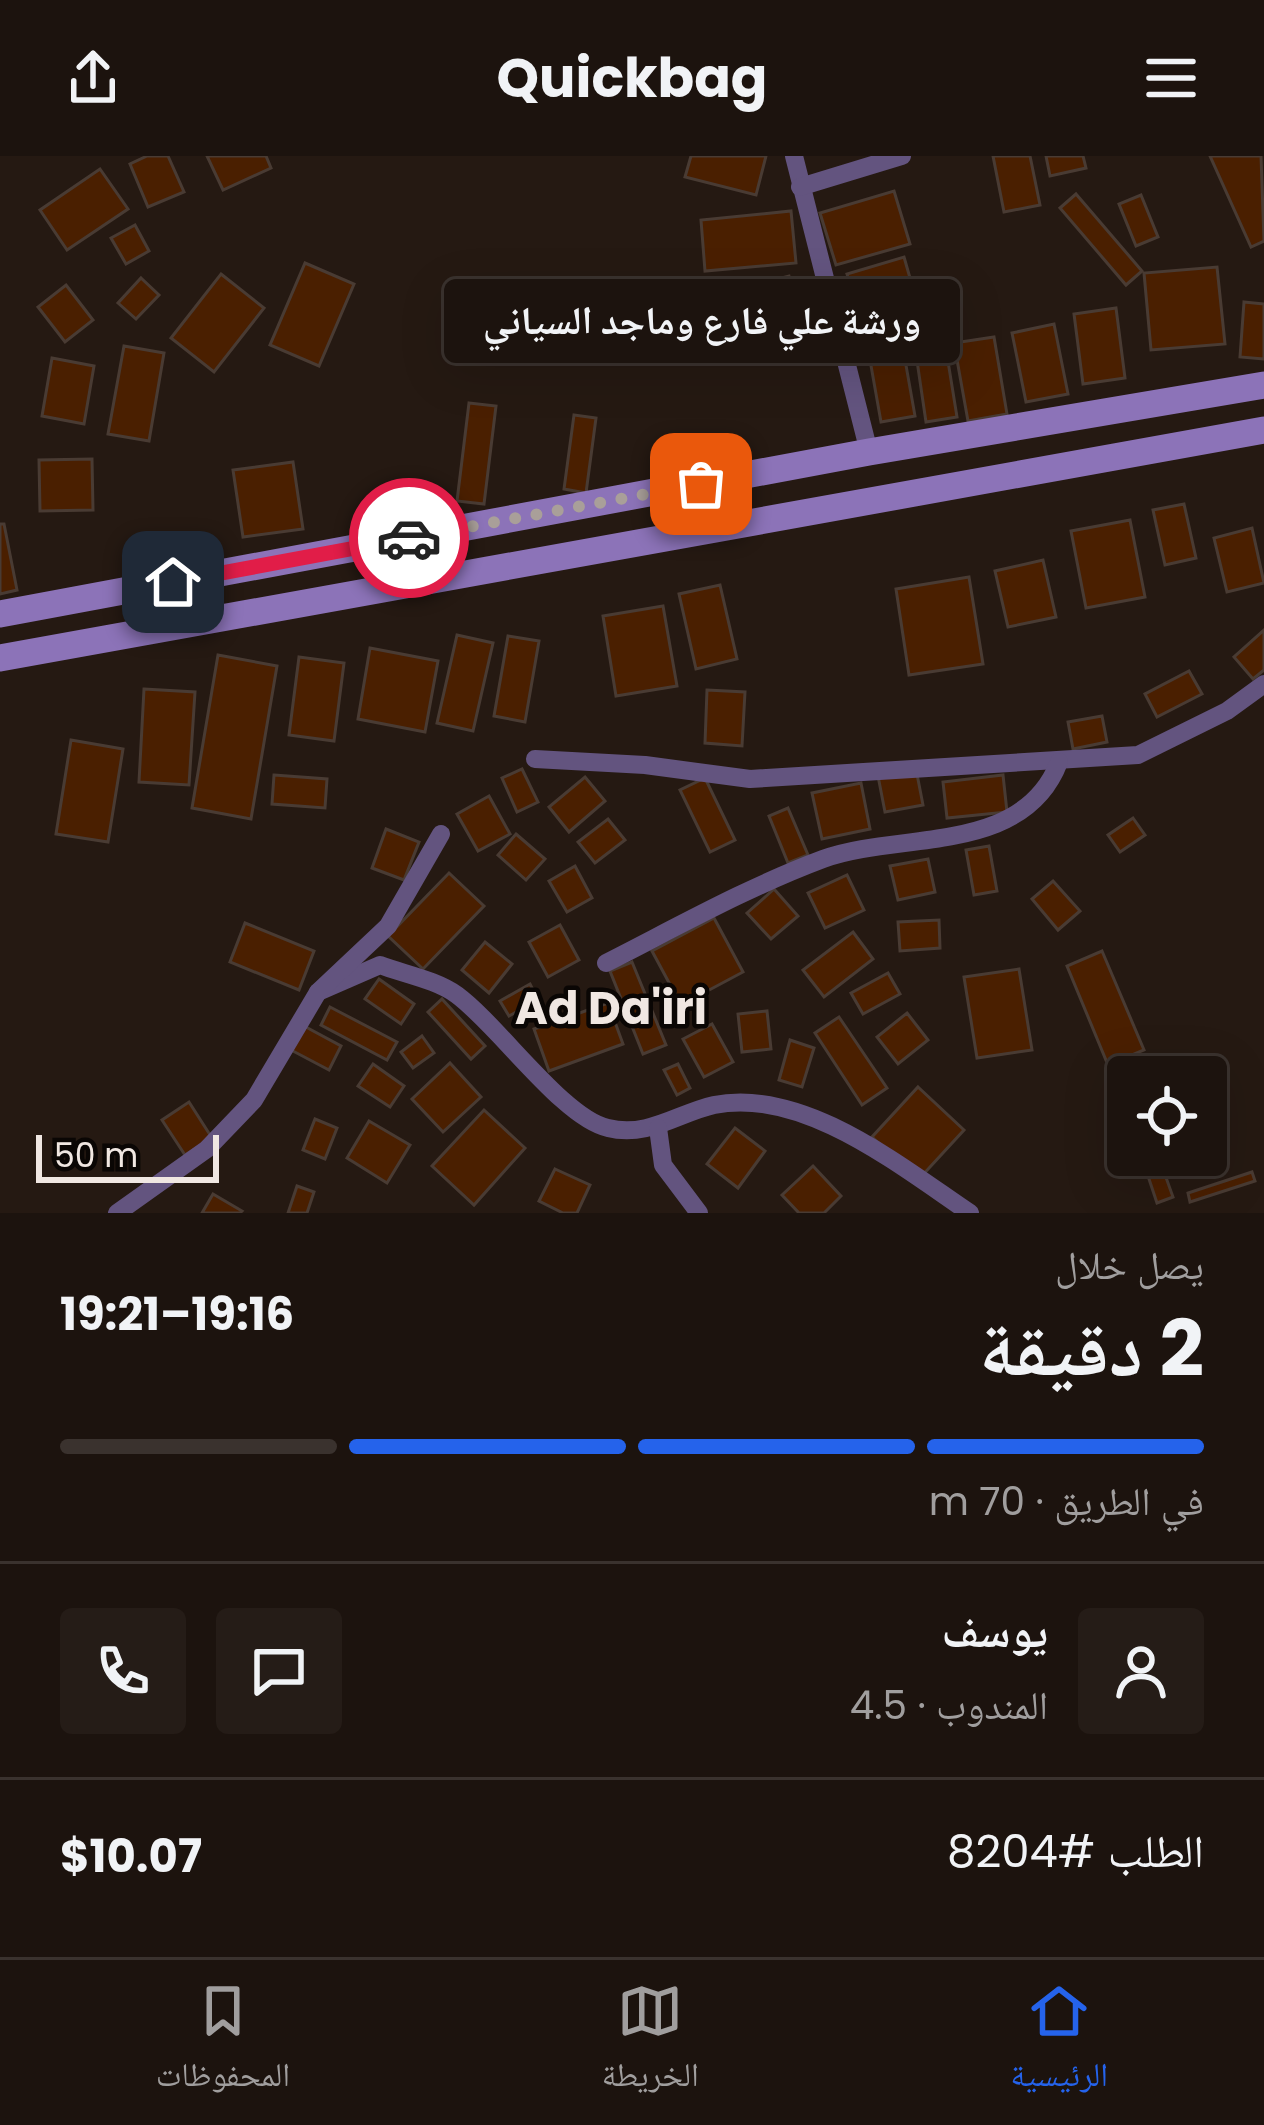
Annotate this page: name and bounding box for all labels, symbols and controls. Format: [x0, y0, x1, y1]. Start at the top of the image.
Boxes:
text: Quickbag [497, 40, 767, 116]
icon: share [60, 45, 126, 111]
icon: menu [1138, 45, 1204, 111]
callout: ورشة علي فارع وماجد السياني [443, 280, 959, 364]
text: ورشة علي فارع وماجد السياني [483, 293, 921, 348]
pin [650, 433, 752, 535]
icon: bag [668, 451, 734, 517]
courier [349, 478, 469, 598]
icon: car [376, 505, 442, 571]
pin [122, 531, 224, 633]
icon: home [140, 549, 206, 615]
district label: Ad Da'iri [515, 977, 707, 1040]
map controls [1107, 1056, 1227, 1176]
button: locate [1107, 1056, 1227, 1176]
scale bar [36, 1129, 219, 1182]
text: 50 m [54, 1132, 138, 1179]
text: يصل خلال [1055, 1238, 1204, 1293]
text: 19:16–19:21 [60, 1283, 294, 1346]
text: 2 دقيقة [979, 1294, 1204, 1403]
text: في الطريق · 70 m [929, 1474, 1204, 1529]
text: يوسف [942, 1600, 1048, 1663]
button: phone [60, 1608, 186, 1734]
button: chat [216, 1608, 342, 1734]
button: person [1078, 1608, 1204, 1734]
text: المندوب · 4.5 [850, 1678, 1048, 1733]
text: الطلب #8204 [947, 1820, 1204, 1883]
text: $10.07 [60, 1825, 202, 1888]
tab: المحفوظات [156, 1978, 290, 2107]
tab: الخريطة [602, 1978, 699, 2107]
tab: الرئيسية [1010, 1978, 1108, 2107]

